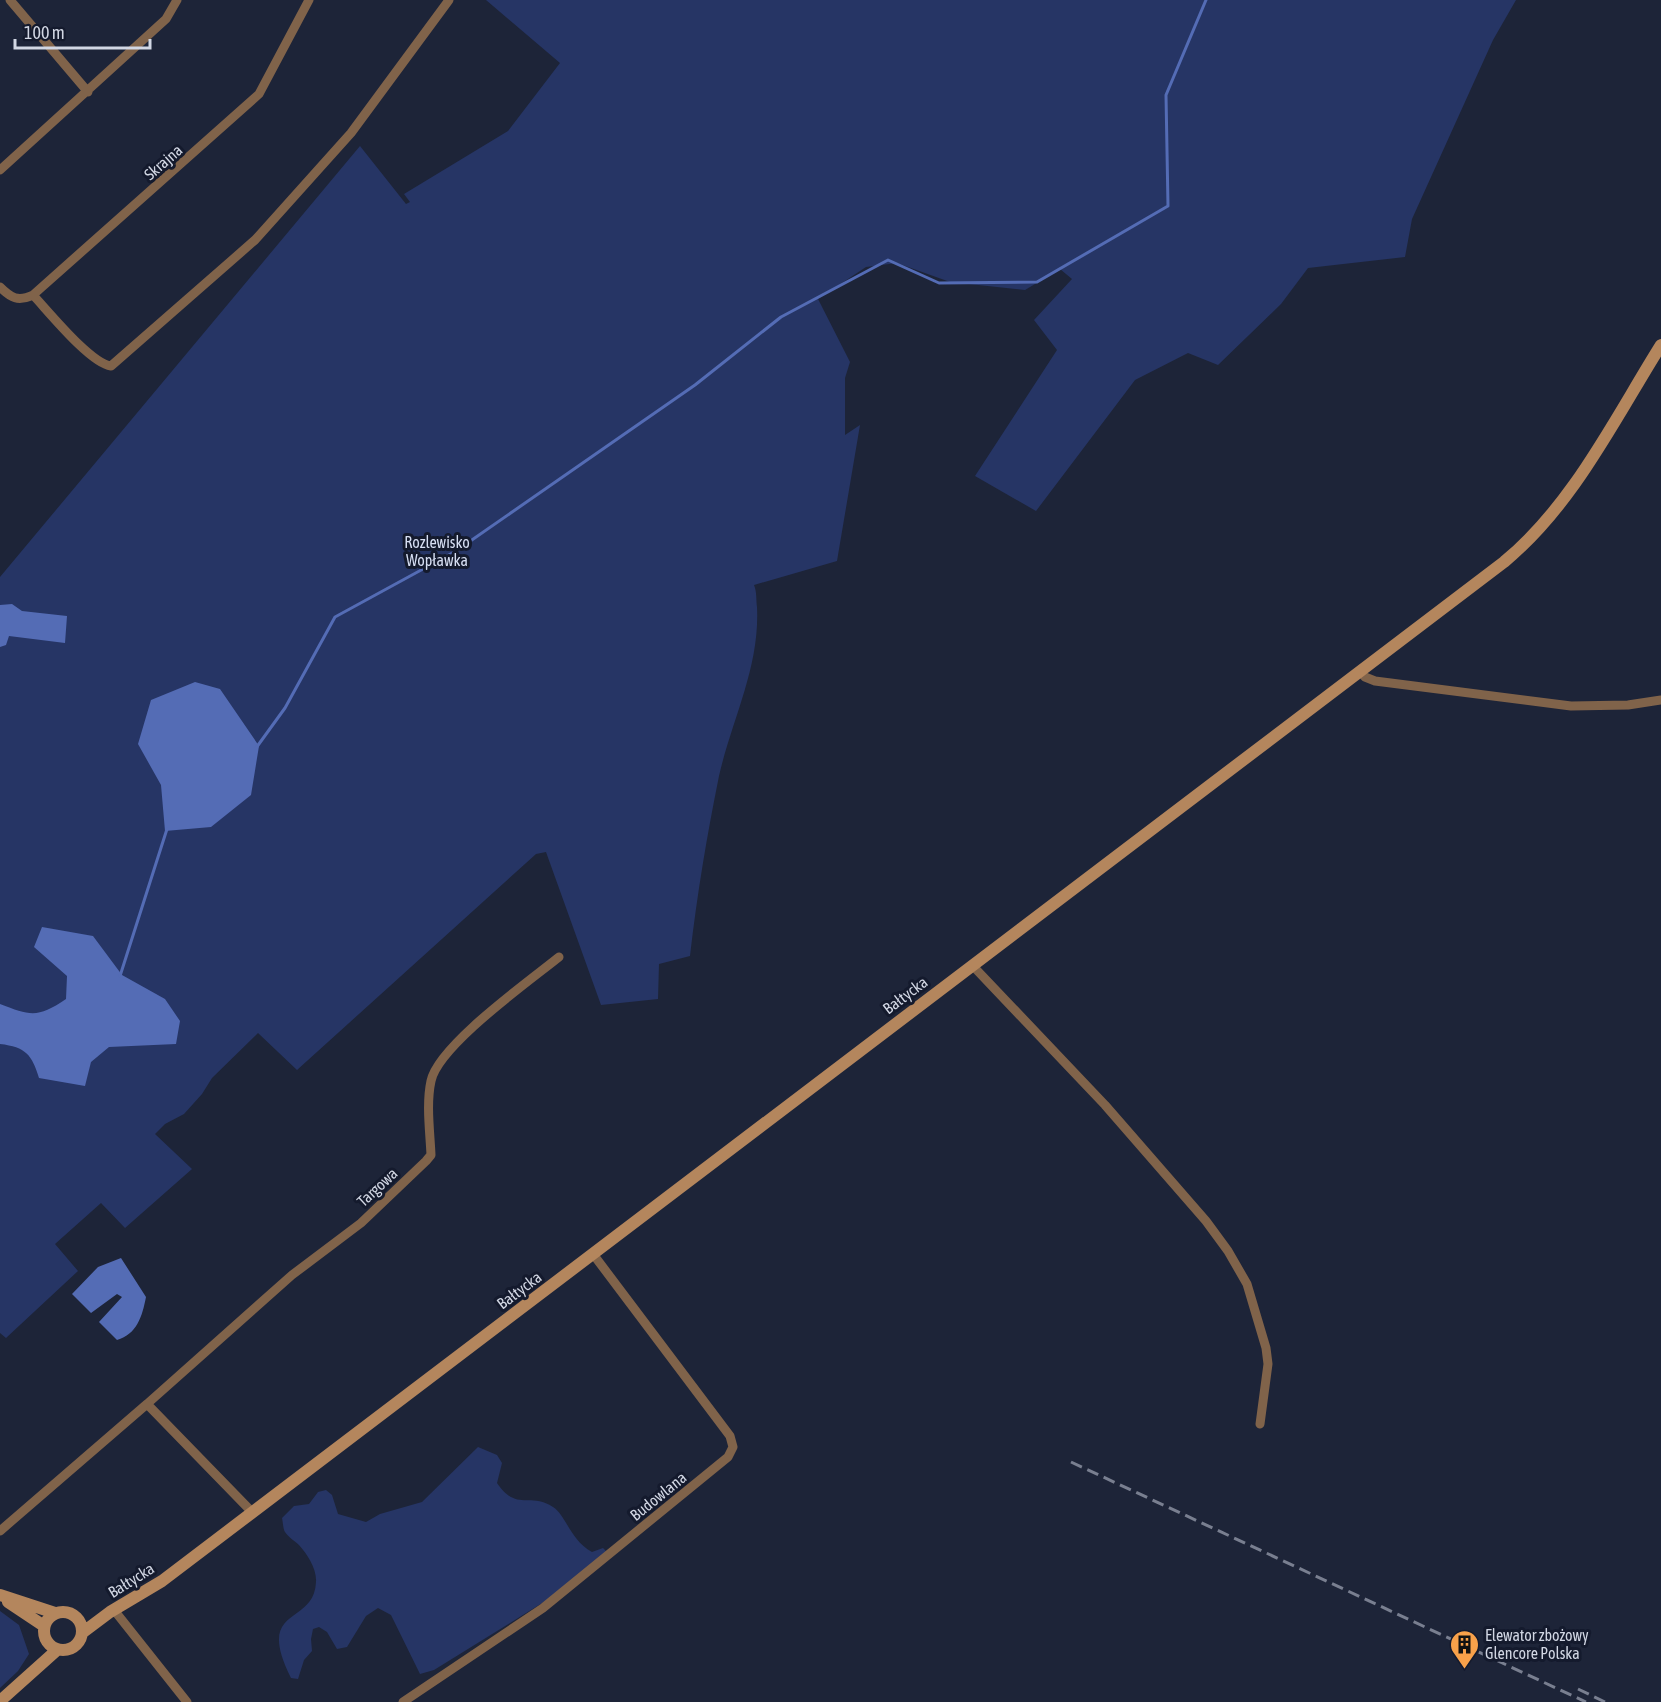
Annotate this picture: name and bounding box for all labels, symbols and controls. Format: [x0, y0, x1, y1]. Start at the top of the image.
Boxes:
scale bar [15, 12, 150, 50]
text: 100 m [24, 22, 65, 43]
street label: Skrajna [140, 141, 186, 184]
park label: Rozlewisko Wopławka [404, 533, 470, 570]
street label: Bałtycka [879, 973, 931, 1018]
street label: Targowa [353, 1164, 401, 1211]
street label: Bałtycka [493, 1268, 545, 1313]
street label: Budowlana [626, 1468, 690, 1524]
street label: Bałtycka [105, 1559, 158, 1602]
place label: Elewator zbożowy Glencore Polska [1485, 1626, 1589, 1662]
building icon: Elewator zbożowy Glencore Polska [1448, 1628, 1480, 1670]

